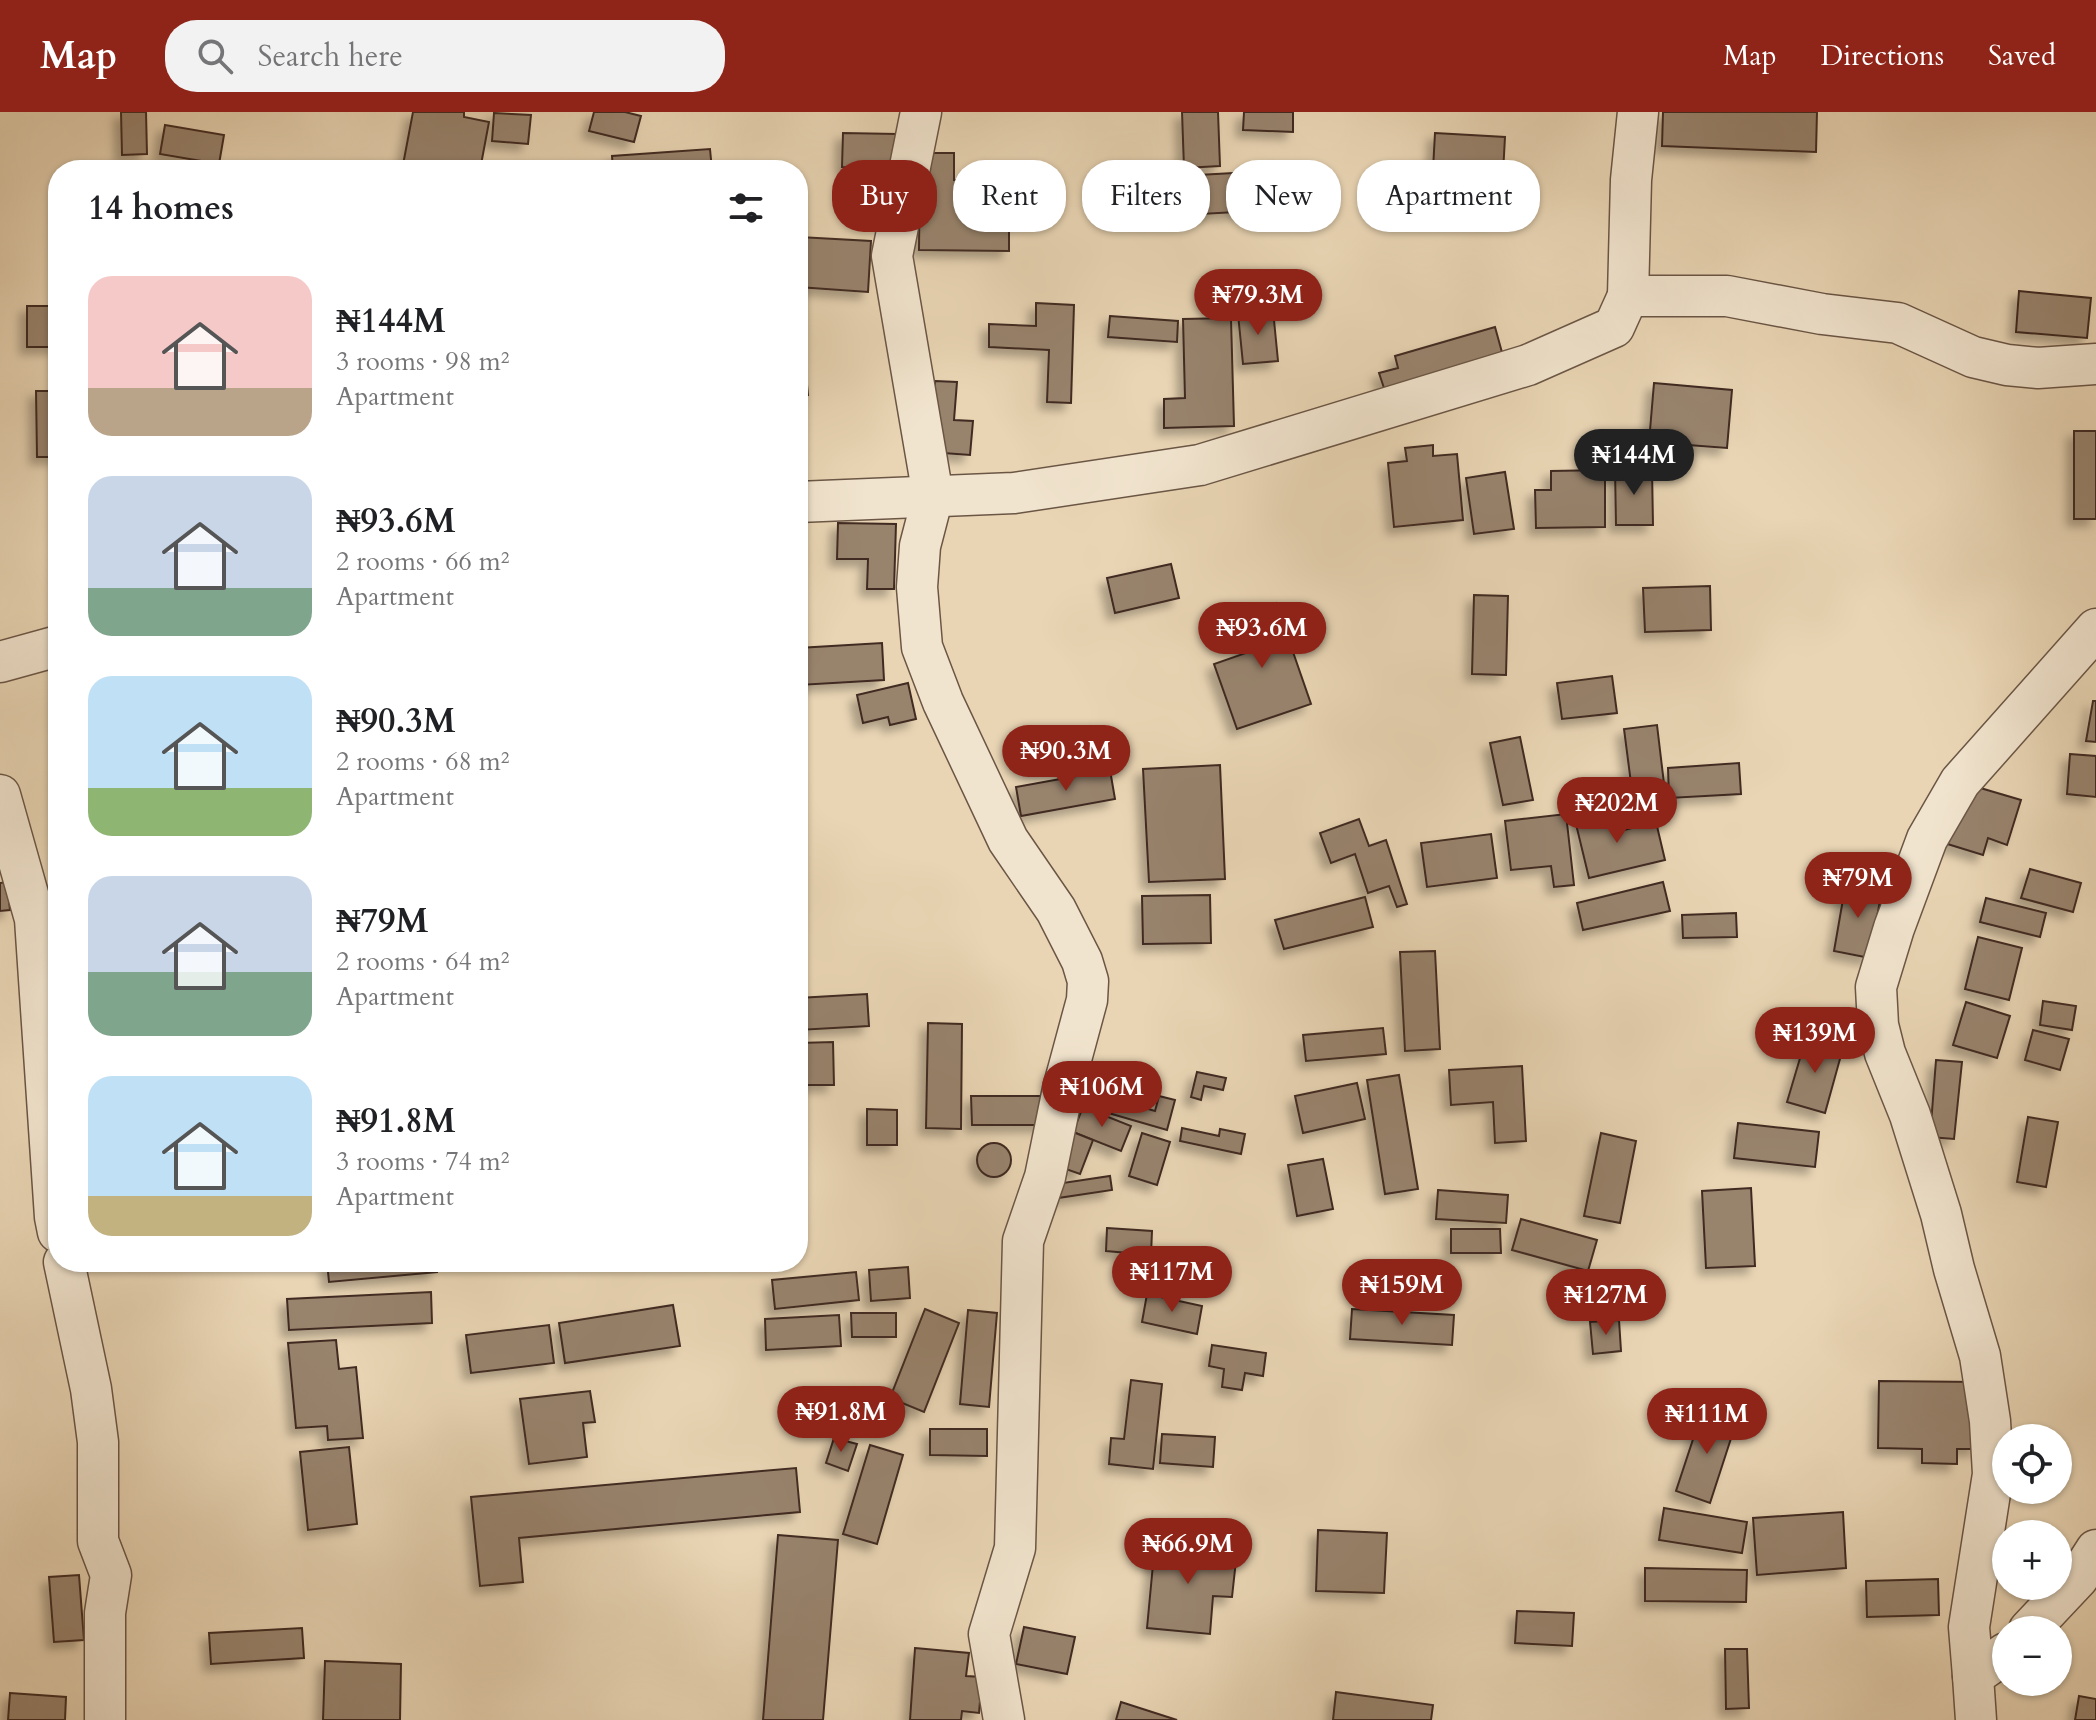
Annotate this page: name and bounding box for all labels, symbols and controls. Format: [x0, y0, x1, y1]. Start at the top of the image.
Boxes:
search box [165, 20, 725, 92]
text: Map [40, 30, 117, 82]
icon: search [193, 34, 237, 78]
text: Search here [257, 36, 403, 77]
text: Map [1723, 37, 1777, 75]
text: Directions [1821, 37, 1944, 75]
text: Saved [1988, 37, 2056, 75]
chip: Buy [832, 160, 937, 232]
chip: Rent [953, 160, 1066, 232]
chip: Filters [1082, 160, 1210, 232]
chip: New [1226, 160, 1341, 232]
chip: Apartment [1357, 160, 1540, 232]
text: 14 homes [88, 185, 234, 231]
icon: filters [724, 186, 768, 230]
pin: ₦79.3M [1193, 269, 1323, 337]
text: ₦79.3M [1212, 277, 1304, 312]
text: ₦144M [336, 298, 446, 344]
icon: home [152, 308, 248, 404]
text: 3 rooms · 98 m² [336, 344, 509, 379]
text: Apartment [336, 379, 454, 414]
pin: ₦144M [1578, 429, 1690, 497]
text: ₦144M [1592, 437, 1676, 472]
text: ₦93.6M [336, 498, 456, 544]
icon: home [152, 508, 248, 604]
text: 2 rooms · 66 m² [336, 544, 509, 579]
text: Apartment [336, 579, 454, 614]
pin: ₦93.6M [1197, 602, 1327, 670]
text: ₦93.6M [1216, 610, 1308, 645]
text: ₦90.3M [336, 698, 456, 744]
icon: home [152, 708, 248, 804]
pin: ₦90.3M [1001, 725, 1131, 793]
text: ₦90.3M [1020, 733, 1112, 768]
text: 2 rooms · 68 m² [336, 744, 509, 779]
pin: ₦202M [1561, 777, 1673, 845]
text: Apartment [336, 779, 454, 814]
text: ₦202M [1575, 785, 1659, 820]
pin: ₦79M [1811, 852, 1905, 920]
text: ₦79M [1823, 860, 1893, 895]
text: ₦79M [336, 898, 428, 944]
icon: home [152, 908, 248, 1004]
text: 2 rooms · 64 m² [336, 944, 509, 979]
text: Apartment [336, 979, 454, 1014]
pin: ₦139M [1759, 1007, 1871, 1075]
text: ₦139M [1773, 1015, 1857, 1050]
pin: ₦106M [1046, 1061, 1158, 1129]
text: ₦106M [1060, 1069, 1144, 1104]
text: ₦91.8M [336, 1098, 456, 1144]
icon: home [152, 1108, 248, 1204]
text: 3 rooms · 74 m² [336, 1144, 509, 1179]
text: Apartment [336, 1179, 454, 1214]
pin: ₦117M [1116, 1246, 1228, 1314]
text: ₦117M [1130, 1254, 1214, 1289]
pin: ₦159M [1346, 1259, 1458, 1327]
text: ₦159M [1360, 1267, 1444, 1302]
pin: ₦127M [1550, 1269, 1662, 1337]
text: ₦127M [1564, 1277, 1648, 1312]
pin: ₦91.8M [776, 1386, 906, 1454]
pin: ₦111M [1651, 1388, 1763, 1456]
text: ₦91.8M [795, 1394, 887, 1429]
text: ₦111M [1665, 1396, 1749, 1431]
map controls [1992, 1424, 2072, 1696]
button: locate [1992, 1424, 2072, 1504]
pin: ₦66.9M [1123, 1518, 1253, 1586]
button: + [1992, 1520, 2072, 1600]
text: ₦66.9M [1142, 1526, 1234, 1561]
button: − [1992, 1616, 2072, 1696]

